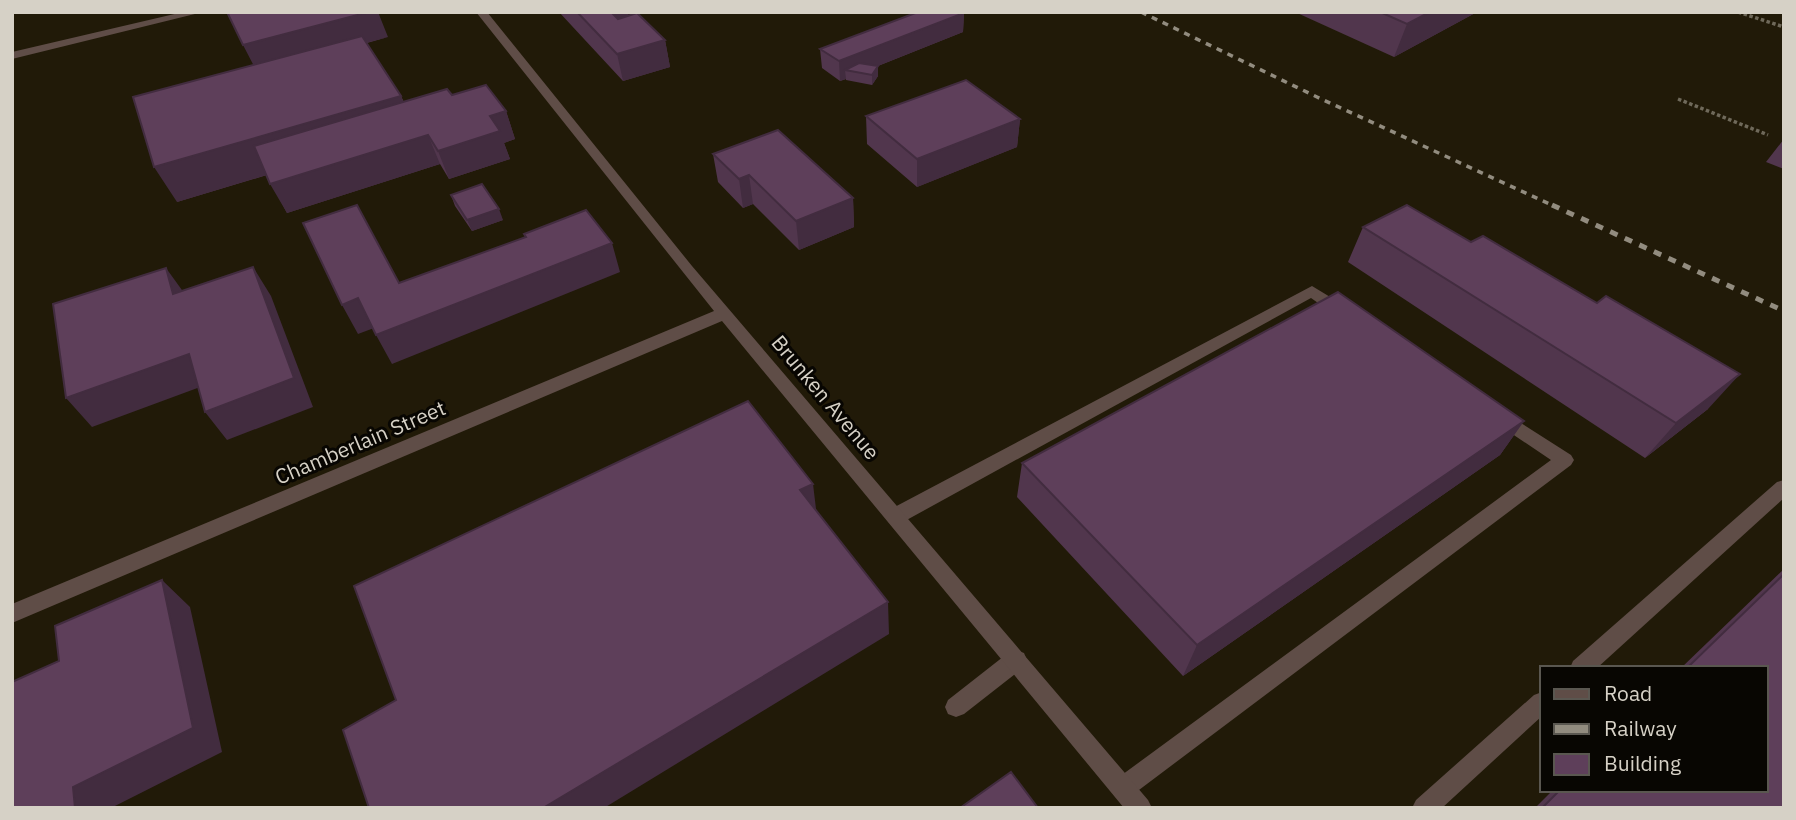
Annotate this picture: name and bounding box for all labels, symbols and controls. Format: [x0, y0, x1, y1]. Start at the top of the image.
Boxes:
street label: Brunken Avenue [766, 329, 886, 465]
street label: Chamberlain Street [270, 393, 450, 491]
legend [1540, 666, 1768, 792]
text: Road [1604, 679, 1652, 707]
text: Railway [1604, 714, 1677, 742]
text: Building [1604, 749, 1681, 777]

